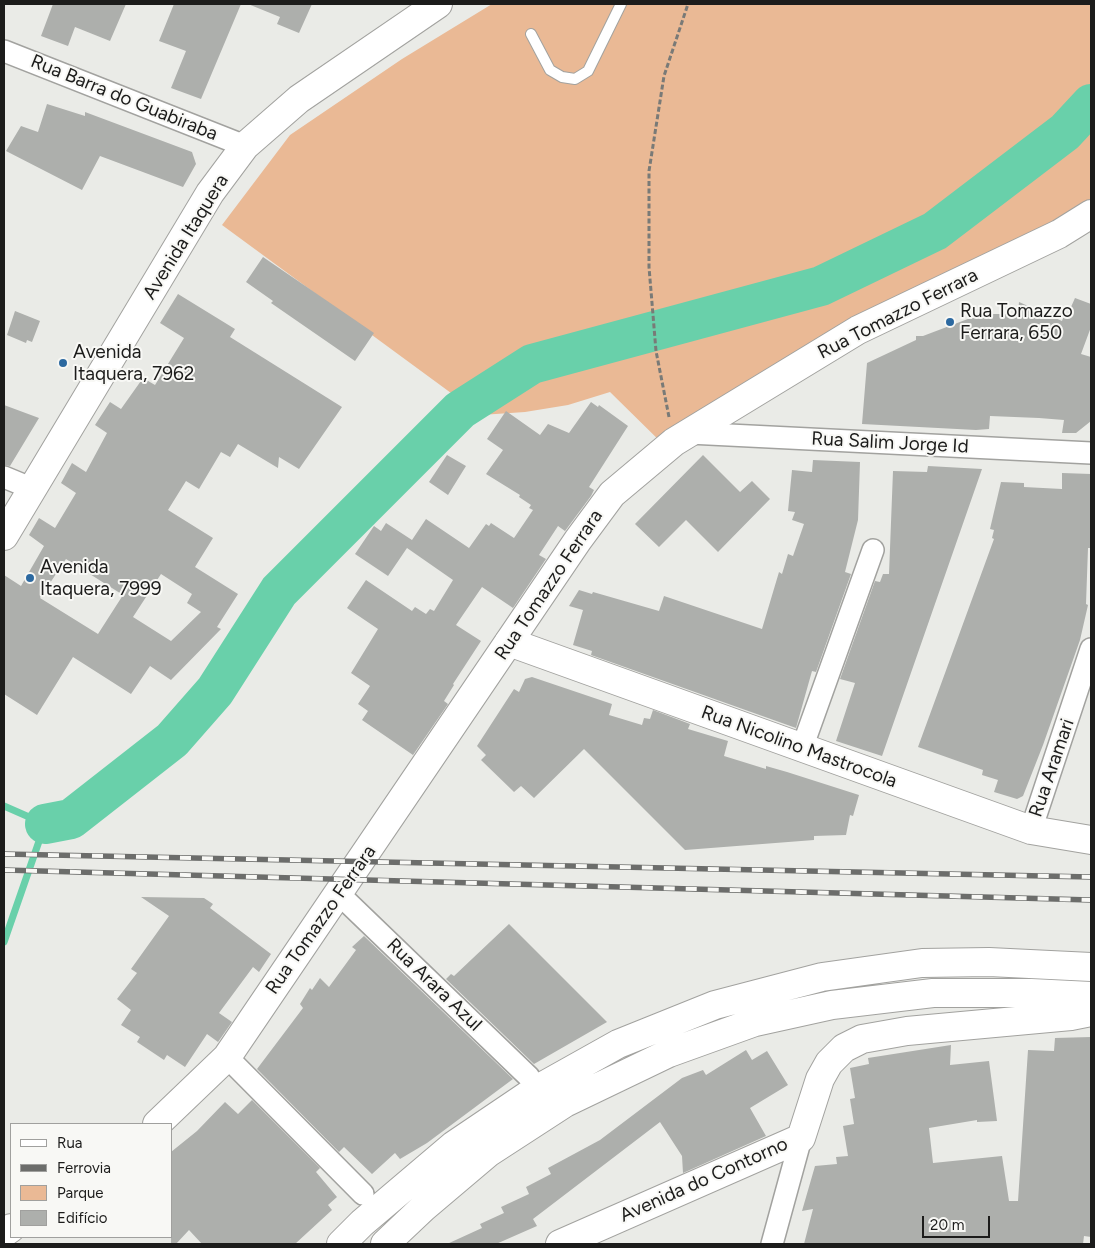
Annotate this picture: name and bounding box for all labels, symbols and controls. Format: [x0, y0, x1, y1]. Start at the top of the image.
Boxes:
street label: Rua Barra do Guabiraba [27, 50, 221, 146]
street label: Avenida Itaquera [138, 170, 234, 304]
street label: Rua Tomazzo Ferrara [814, 264, 982, 364]
place label: Rua Tomazzo Ferrara, 650 [960, 300, 1073, 344]
marker: Rua Tomazzo Ferrara, 650 [944, 316, 956, 328]
place label: Avenida Itaquera, 7962 [73, 341, 194, 385]
marker: Avenida Itaquera, 7962 [57, 357, 69, 369]
street label: Rua Salim Jorge Id [811, 427, 969, 459]
street label: Rua Tomazzo Ferrara [490, 505, 608, 665]
place label: Avenida Itaquera, 7999 [40, 556, 161, 600]
marker: Avenida Itaquera, 7999 [24, 572, 36, 584]
street label: Rua Nicolino Mastrocola [698, 701, 900, 793]
street label: Rua Aramari [1025, 716, 1079, 820]
street label: Rua Tomazzo Ferrara [261, 841, 381, 999]
street label: Rua Arara Azul [382, 934, 486, 1036]
legend [10, 1123, 172, 1238]
street label: Avenida do Contorno [616, 1133, 792, 1227]
text: Rua [57, 1134, 82, 1152]
text: Ferrovia [57, 1159, 111, 1177]
text: Parque [57, 1184, 104, 1202]
scale bar [925, 1206, 992, 1238]
text: Edifício [57, 1209, 107, 1227]
text: 20 m [930, 1216, 964, 1234]

